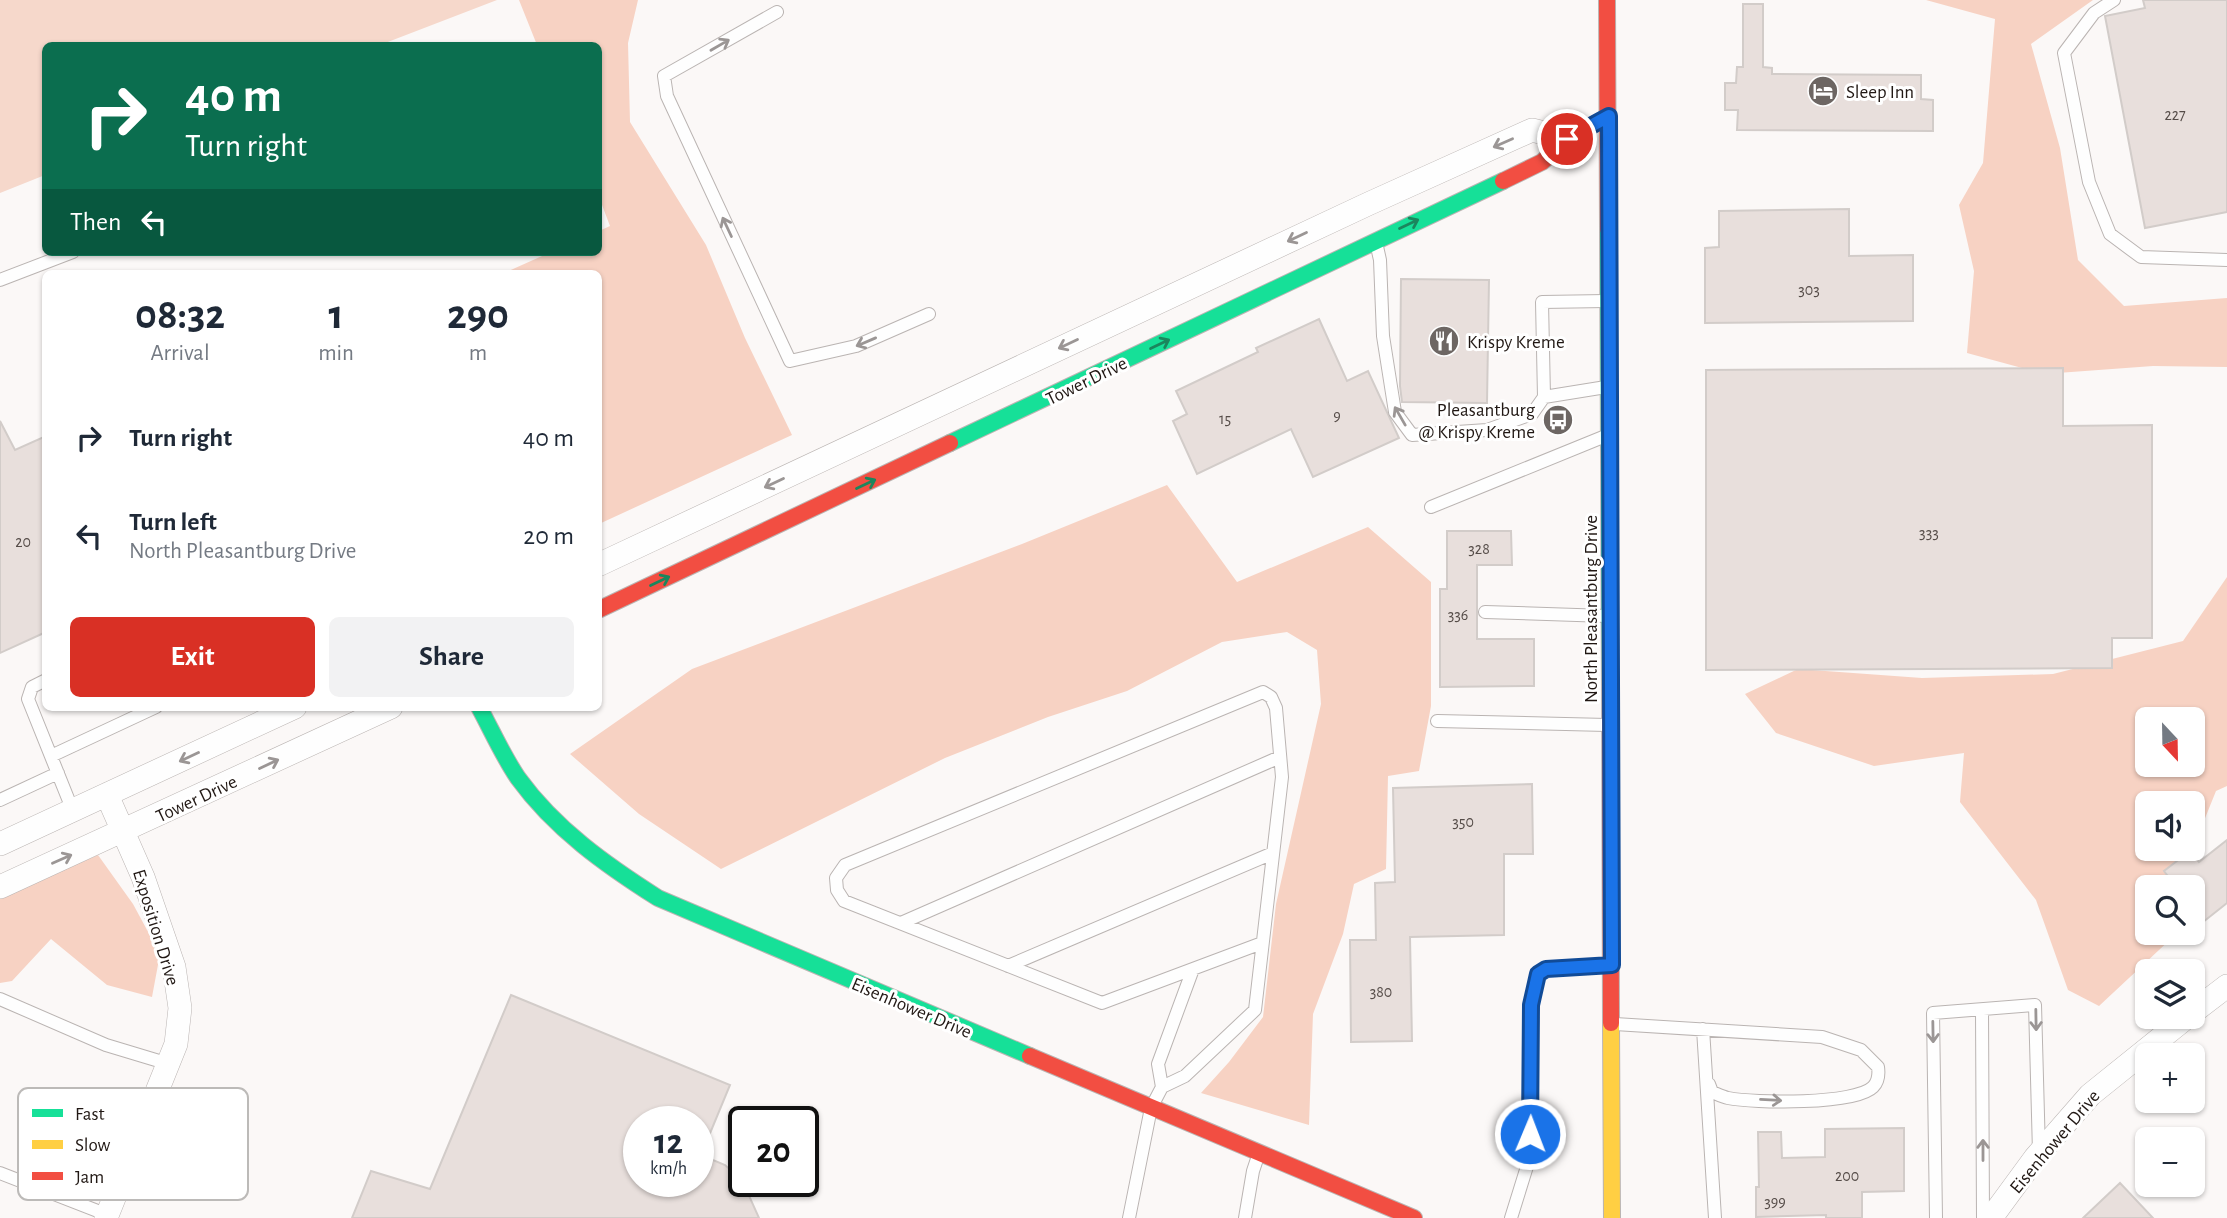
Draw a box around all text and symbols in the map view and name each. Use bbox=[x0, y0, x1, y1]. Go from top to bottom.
one-way arrow bbox=[709, 38, 729, 52]
icon: right bbox=[70, 70, 161, 161]
text: 40 m bbox=[185, 72, 282, 121]
hotel icon: Sleep Inn bbox=[1806, 74, 1840, 108]
place label: Sleep Inn bbox=[1846, 83, 1914, 102]
house number: 227 bbox=[2164, 107, 2186, 123]
pin bbox=[1537, 109, 1597, 169]
icon: arrive bbox=[1548, 120, 1586, 158]
text: Turn right bbox=[185, 130, 307, 162]
one-way arrow bbox=[1493, 137, 1514, 150]
icon: left bbox=[135, 203, 173, 241]
text: Then bbox=[70, 209, 121, 235]
one-way arrow bbox=[720, 216, 733, 238]
one-way arrow bbox=[1398, 217, 1419, 231]
one-way arrow bbox=[1286, 232, 1307, 245]
house number: 303 bbox=[1798, 282, 1820, 298]
text: 08:32 bbox=[135, 294, 225, 336]
text: 1 bbox=[328, 294, 344, 336]
text: 290 bbox=[447, 294, 509, 336]
restaurant icon: Krispy Kreme bbox=[1427, 324, 1461, 358]
place label: Krispy Kreme bbox=[1467, 333, 1565, 352]
one-way arrow bbox=[856, 336, 877, 349]
one-way arrow bbox=[1149, 337, 1170, 350]
one-way arrow bbox=[1058, 338, 1079, 352]
text: Arrival bbox=[150, 342, 210, 365]
text: min bbox=[318, 342, 354, 365]
text: m bbox=[469, 342, 487, 365]
street label: Tower Drive bbox=[1043, 354, 1130, 409]
place label: Pleasantburg @ Krispy Kreme bbox=[1419, 401, 1536, 442]
bus stop icon: Pleasantburg @ Krispy Kreme bbox=[1541, 403, 1575, 437]
one-way arrow bbox=[1393, 407, 1407, 427]
house number: 9 bbox=[1333, 408, 1341, 424]
house number: 15 bbox=[1219, 411, 1231, 427]
icon: right bbox=[70, 419, 108, 457]
text: Turn right bbox=[129, 425, 232, 451]
text: 40 m bbox=[523, 425, 574, 451]
one-way arrow bbox=[764, 476, 785, 490]
one-way arrow bbox=[855, 477, 876, 490]
text: Turn left bbox=[129, 509, 217, 535]
street label: North Pleasantburg Drive bbox=[1582, 515, 1601, 703]
icon: left bbox=[70, 517, 108, 555]
text: 20 m bbox=[523, 523, 574, 549]
house number: 333 bbox=[1919, 525, 1939, 541]
house number: 20 bbox=[15, 534, 31, 550]
text: North Pleasantburg Drive bbox=[129, 540, 356, 563]
house number: 328 bbox=[1468, 541, 1490, 557]
one-way arrow bbox=[649, 574, 670, 587]
house number: 336 bbox=[1448, 607, 1468, 623]
button: Exit bbox=[70, 617, 315, 697]
button: Share bbox=[329, 617, 574, 697]
north arrow bbox=[2135, 707, 2205, 777]
map controls bbox=[2135, 707, 2205, 1197]
one-way arrow bbox=[179, 751, 200, 764]
one-way arrow bbox=[258, 757, 279, 770]
street label: Tower Drive bbox=[153, 772, 240, 826]
button: sound bbox=[2135, 791, 2205, 861]
house number: 350 bbox=[1452, 814, 1474, 830]
one-way arrow bbox=[51, 852, 72, 865]
street label: Exposition Drive bbox=[129, 867, 182, 988]
button: search bbox=[2135, 875, 2205, 945]
button: layers bbox=[2135, 959, 2205, 1029]
street label: Eisenhower Drive bbox=[849, 975, 974, 1042]
house number: 380 bbox=[1370, 984, 1392, 1000]
one-way arrow bbox=[2029, 1008, 2042, 1031]
one-way arrow bbox=[1927, 1021, 1940, 1044]
button: + bbox=[2135, 1043, 2205, 1113]
street label: Eisenhower Drive bbox=[2007, 1087, 2104, 1197]
legend bbox=[18, 1088, 248, 1200]
one-way arrow bbox=[1759, 1094, 1782, 1107]
position arrow bbox=[1493, 1097, 1567, 1171]
text: Fast bbox=[75, 1105, 105, 1124]
speed limit sign: 20 bbox=[728, 1106, 819, 1197]
text: 12 bbox=[654, 1125, 683, 1160]
button: − bbox=[2135, 1127, 2205, 1197]
text: Slow bbox=[75, 1136, 111, 1155]
one-way arrow bbox=[1976, 1139, 1990, 1162]
text: km/h bbox=[650, 1160, 687, 1178]
text: Jam bbox=[75, 1168, 104, 1187]
house number: 200 bbox=[1835, 1168, 1859, 1184]
house number: 399 bbox=[1764, 1194, 1786, 1210]

